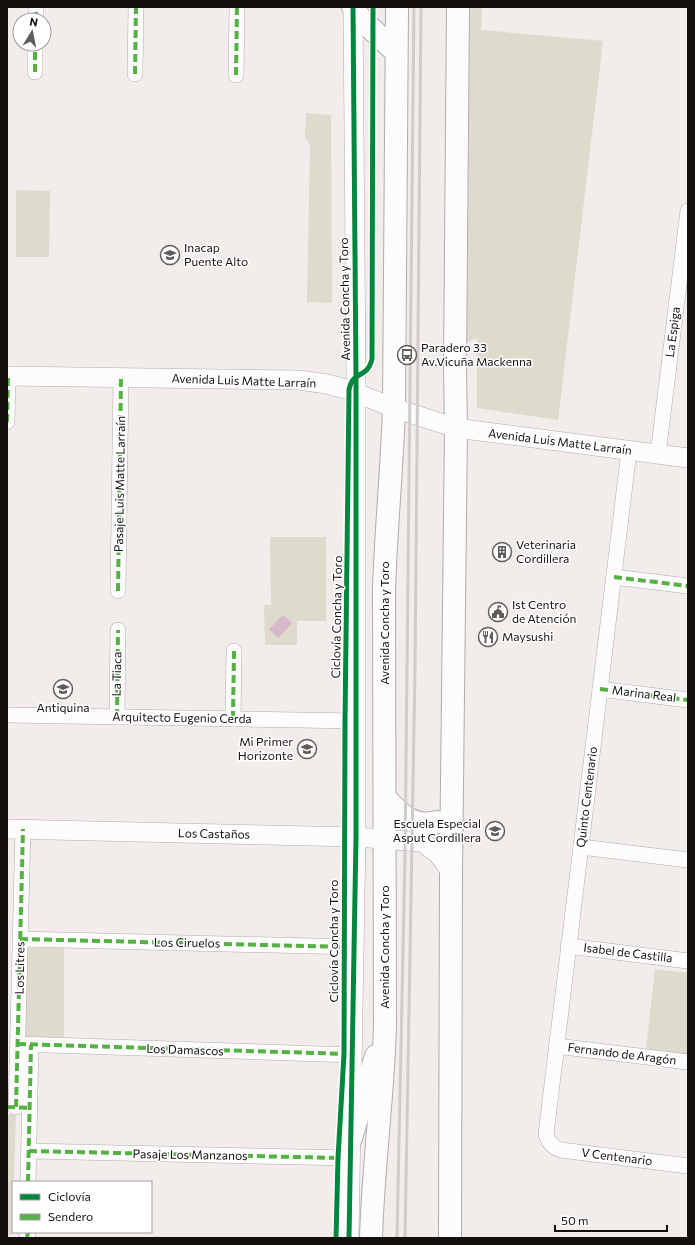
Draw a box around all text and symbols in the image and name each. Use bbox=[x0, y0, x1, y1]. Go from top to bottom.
north arrow bbox=[12, 12, 52, 52]
text: N bbox=[29, 15, 39, 29]
street label: Avenida Concha y Toro bbox=[336, 237, 352, 361]
place label: Inacap Puente Alto bbox=[184, 240, 248, 268]
school or university icon: Inacap Puente Alto bbox=[159, 244, 181, 266]
street label: La Espiga bbox=[662, 306, 682, 358]
place label: Paradero 33 Av.Vicuña Mackenna bbox=[421, 340, 532, 368]
bus stop icon: Paradero 33 Av.Vicuña Mackenna bbox=[396, 344, 418, 366]
street label: Avenida Luis Matte Larraín bbox=[171, 370, 317, 390]
street label: Pasaje Luis Matte Larraín bbox=[111, 416, 127, 552]
street label: Avenida Luis Matte Larraín bbox=[487, 425, 633, 457]
place label: Veterinaria Cordillera bbox=[516, 537, 576, 565]
building icon: Veterinaria Cordillera bbox=[491, 541, 513, 563]
street label: Ciclovía Concha y Toro bbox=[328, 555, 344, 679]
street label: Avenida Concha y Toro bbox=[377, 561, 391, 685]
place label: Ist Centro de Atención bbox=[512, 597, 576, 625]
public building icon: Ist Centro de Atención bbox=[487, 601, 509, 623]
restaurant icon: Maysushi bbox=[477, 626, 499, 648]
place label: Maysushi bbox=[502, 629, 553, 643]
street label: La Tiaca bbox=[109, 652, 123, 696]
school or university icon: Antiquina bbox=[52, 678, 74, 700]
street label: Marina Real bbox=[611, 682, 677, 704]
place label: Antiquina bbox=[36, 700, 90, 714]
street label: Arquitecto Eugenio Cerda bbox=[112, 709, 252, 725]
place label: Mi Primer Horizonte bbox=[238, 734, 293, 762]
school or university icon: Mi Primer Horizonte bbox=[296, 738, 318, 760]
street label: Quinto Centenario bbox=[573, 746, 599, 848]
place label: Escuela Especial Asput Cordillera bbox=[393, 816, 481, 844]
school or university icon: Escuela Especial Asput Cordillera bbox=[484, 820, 506, 842]
street label: Los Castaños bbox=[178, 825, 250, 841]
street label: Ciclovía Concha y Toro bbox=[326, 880, 340, 1002]
street label: Avenida Concha y Toro bbox=[377, 885, 391, 1009]
street label: Los Ciruelos bbox=[154, 934, 220, 950]
street label: Isabel de Castilla bbox=[583, 940, 674, 964]
street label: Los Litres bbox=[12, 941, 26, 995]
street label: Fernando de Aragón bbox=[567, 1039, 677, 1067]
street label: Los Damascos bbox=[146, 1041, 224, 1057]
street label: V Centenario bbox=[581, 1145, 653, 1167]
street label: Pasaje Los Manzanos bbox=[132, 1146, 248, 1162]
legend bbox=[12, 1181, 152, 1233]
text: Ciclovía bbox=[48, 1189, 91, 1203]
scale bar bbox=[555, 1207, 667, 1233]
text: Sendero bbox=[48, 1209, 93, 1223]
text: 50 m bbox=[561, 1213, 589, 1227]

